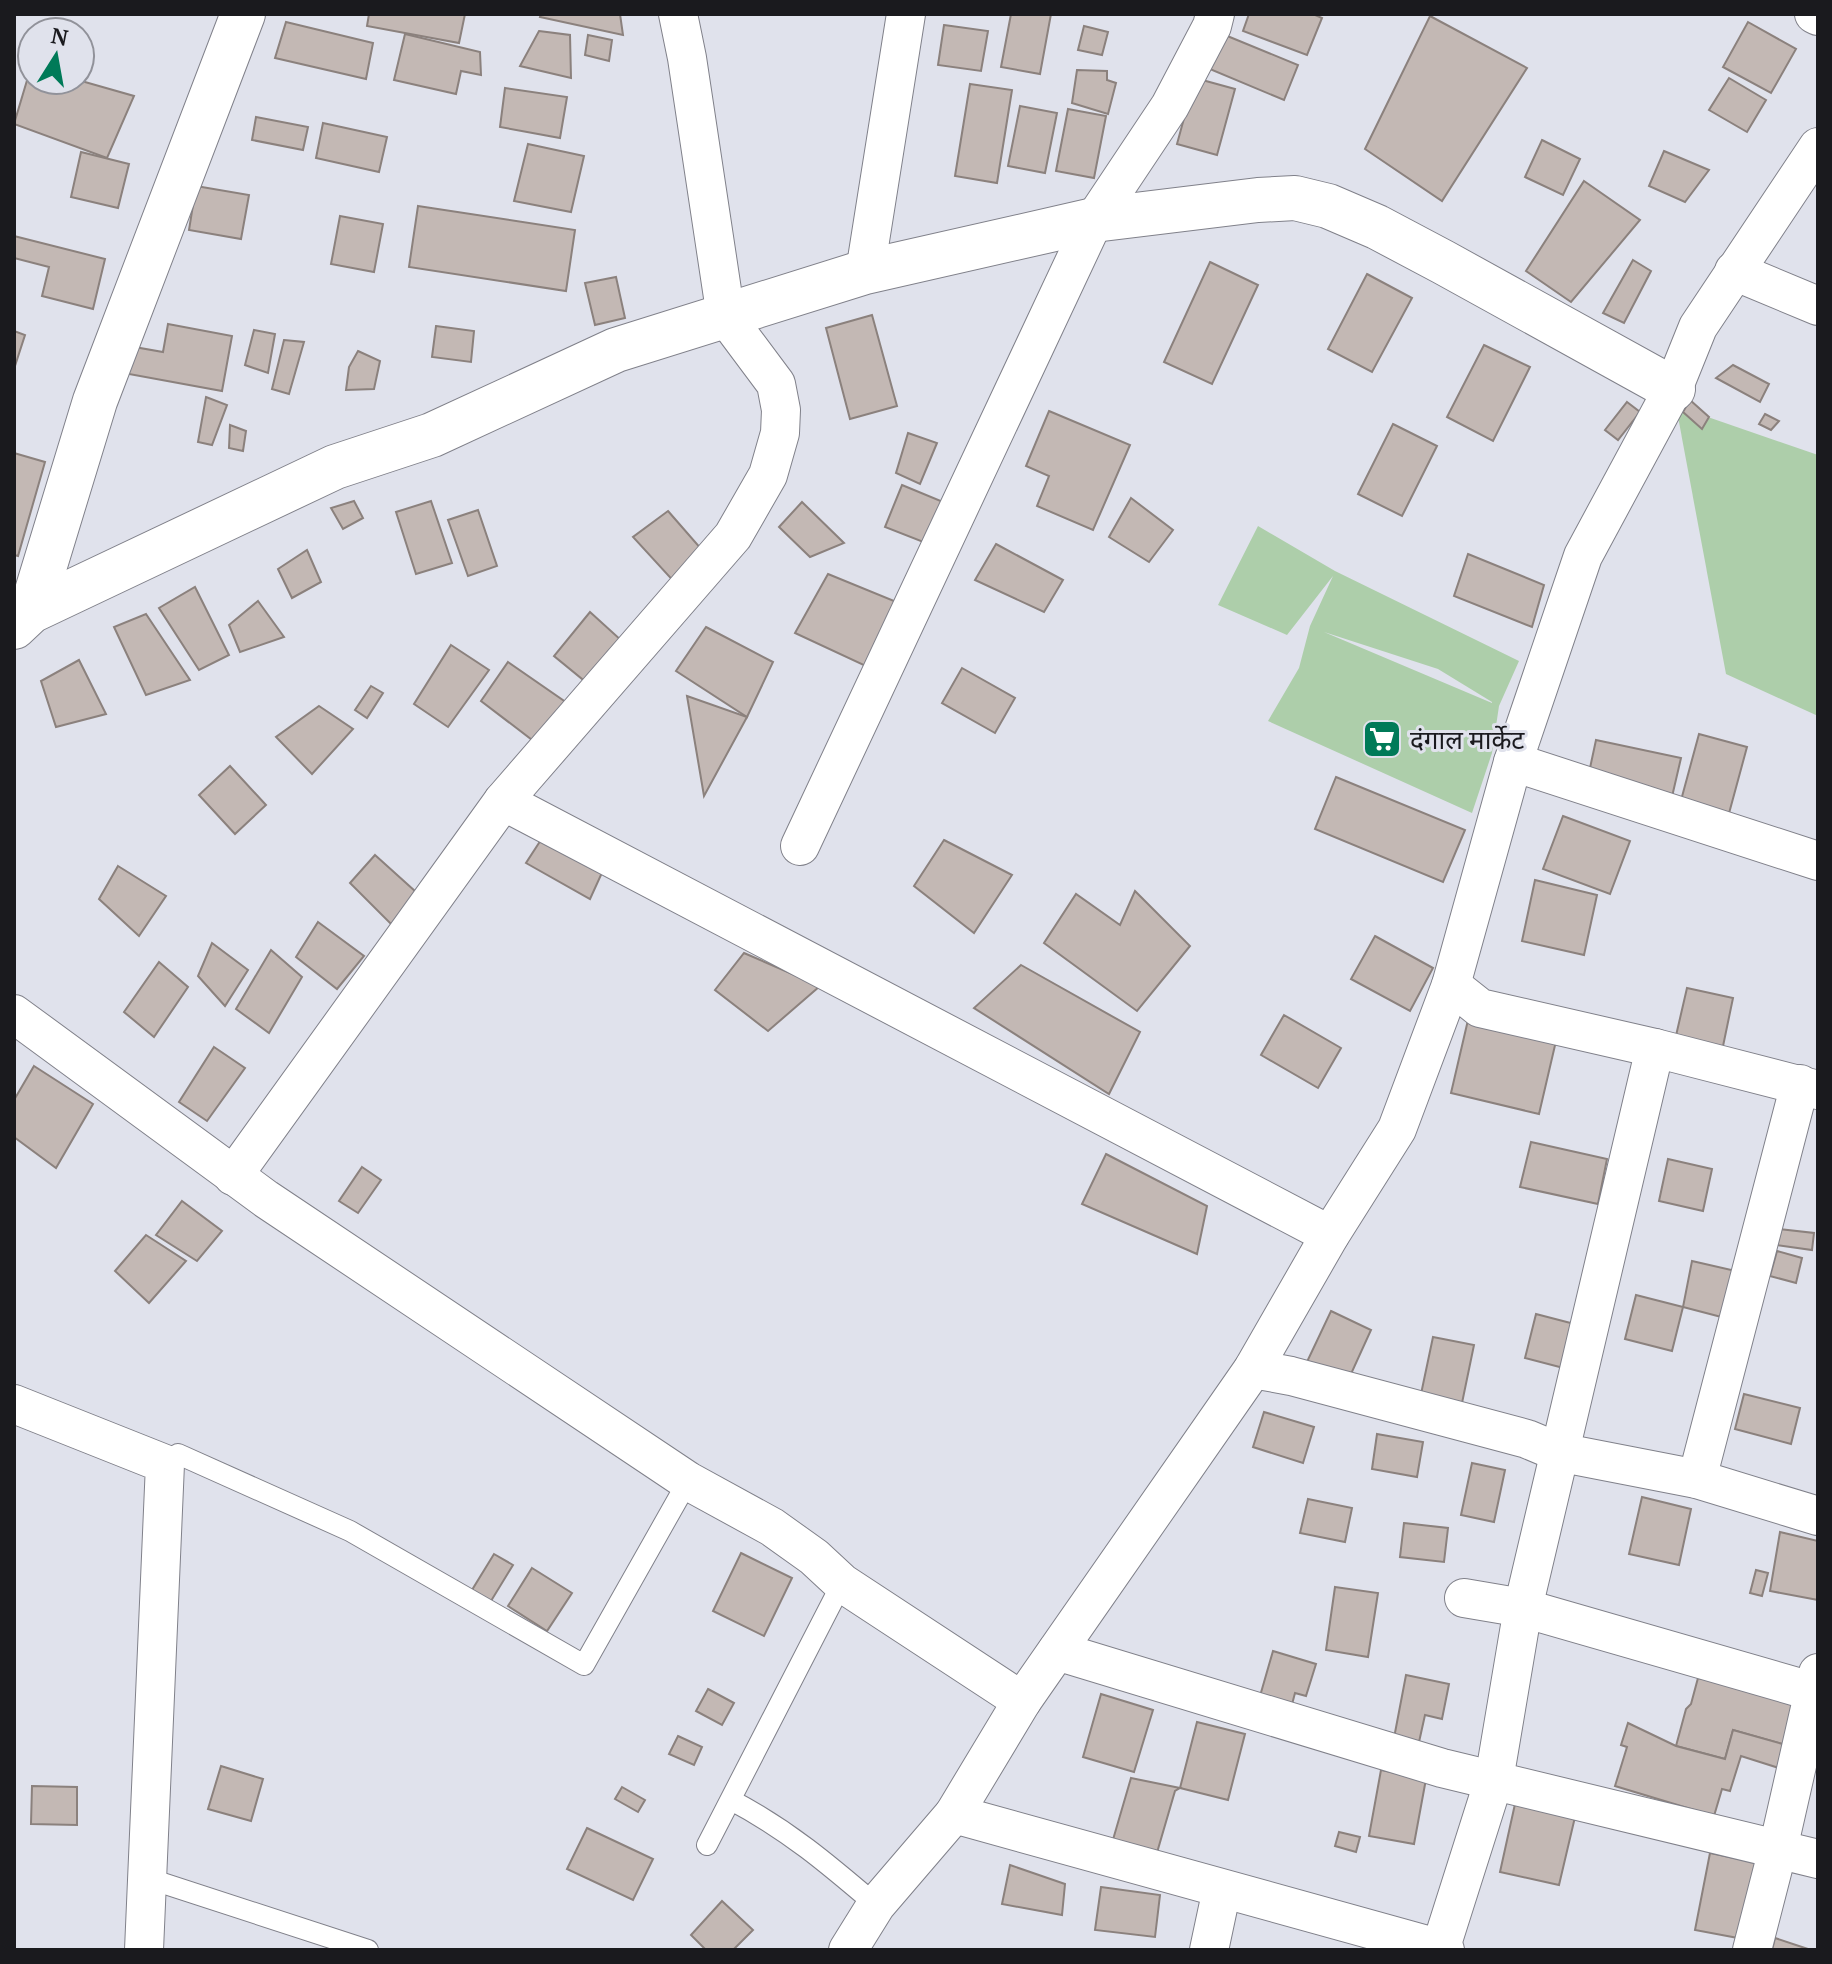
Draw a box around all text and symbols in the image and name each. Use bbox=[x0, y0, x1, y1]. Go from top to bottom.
north arrow bbox=[16, 16, 96, 96]
text: N bbox=[49, 20, 71, 52]
supermarket icon: दंगाल मार्केट bbox=[1361, 718, 1403, 760]
place label: दंगाल मार्केट bbox=[1410, 722, 1525, 756]

